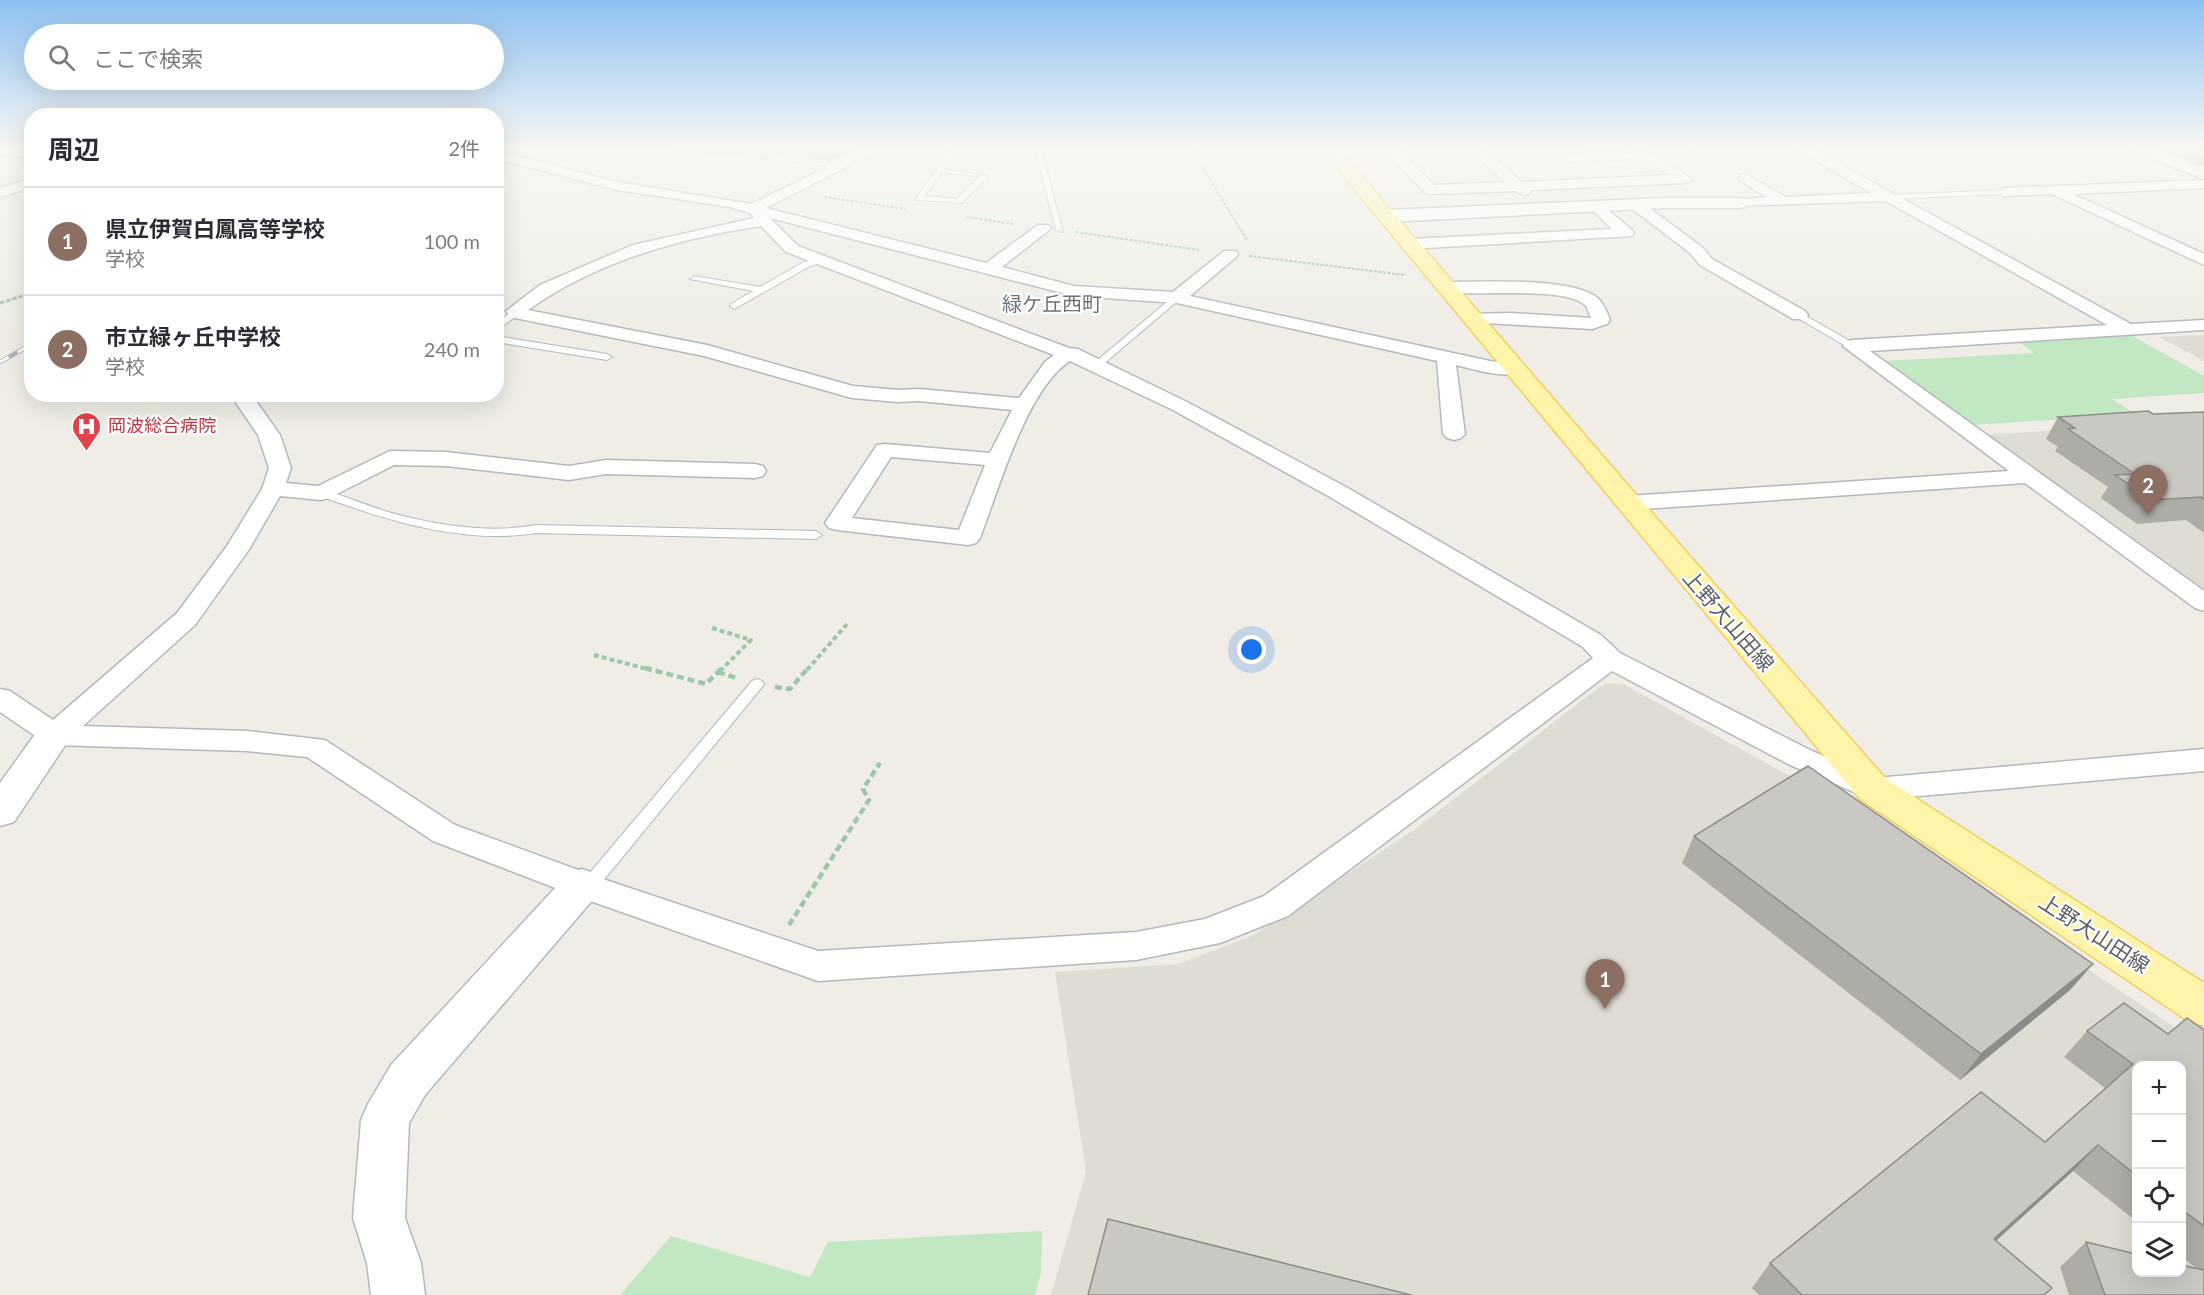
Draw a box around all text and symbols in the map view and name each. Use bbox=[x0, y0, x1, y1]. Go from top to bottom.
search box bbox=[24, 24, 504, 90]
icon: search bbox=[45, 41, 78, 74]
text: ここで検索 bbox=[93, 45, 203, 72]
text: 周辺 bbox=[48, 133, 100, 165]
text: 2件 bbox=[448, 136, 480, 160]
text: 県立伊賀白鳳高等学校 bbox=[105, 215, 325, 242]
text: 1 bbox=[62, 229, 73, 253]
text: 100 m bbox=[424, 229, 480, 253]
text: 学校 bbox=[105, 246, 145, 270]
district label: 緑ケ丘西町 bbox=[1002, 291, 1102, 315]
text: 市立緑ヶ丘中学校 bbox=[105, 323, 281, 350]
text: 2 bbox=[62, 337, 73, 361]
text: 240 m bbox=[424, 337, 480, 361]
text: 学校 bbox=[105, 354, 145, 378]
hospital icon: 岡波総合病院 bbox=[71, 410, 103, 452]
place label: 岡波総合病院 bbox=[108, 414, 216, 436]
pin: 2 bbox=[2128, 466, 2168, 515]
street label: 上野大山田線 bbox=[1678, 564, 1780, 676]
your location bbox=[1237, 635, 1266, 664]
street label: 上野大山田線 bbox=[2035, 888, 2154, 978]
pin: 1 bbox=[1586, 960, 1624, 1009]
map controls bbox=[2132, 1061, 2186, 1277]
button: + bbox=[2132, 1061, 2186, 1115]
button: − bbox=[2132, 1115, 2186, 1169]
button: locate bbox=[2132, 1169, 2186, 1223]
button: layers bbox=[2132, 1223, 2186, 1277]

